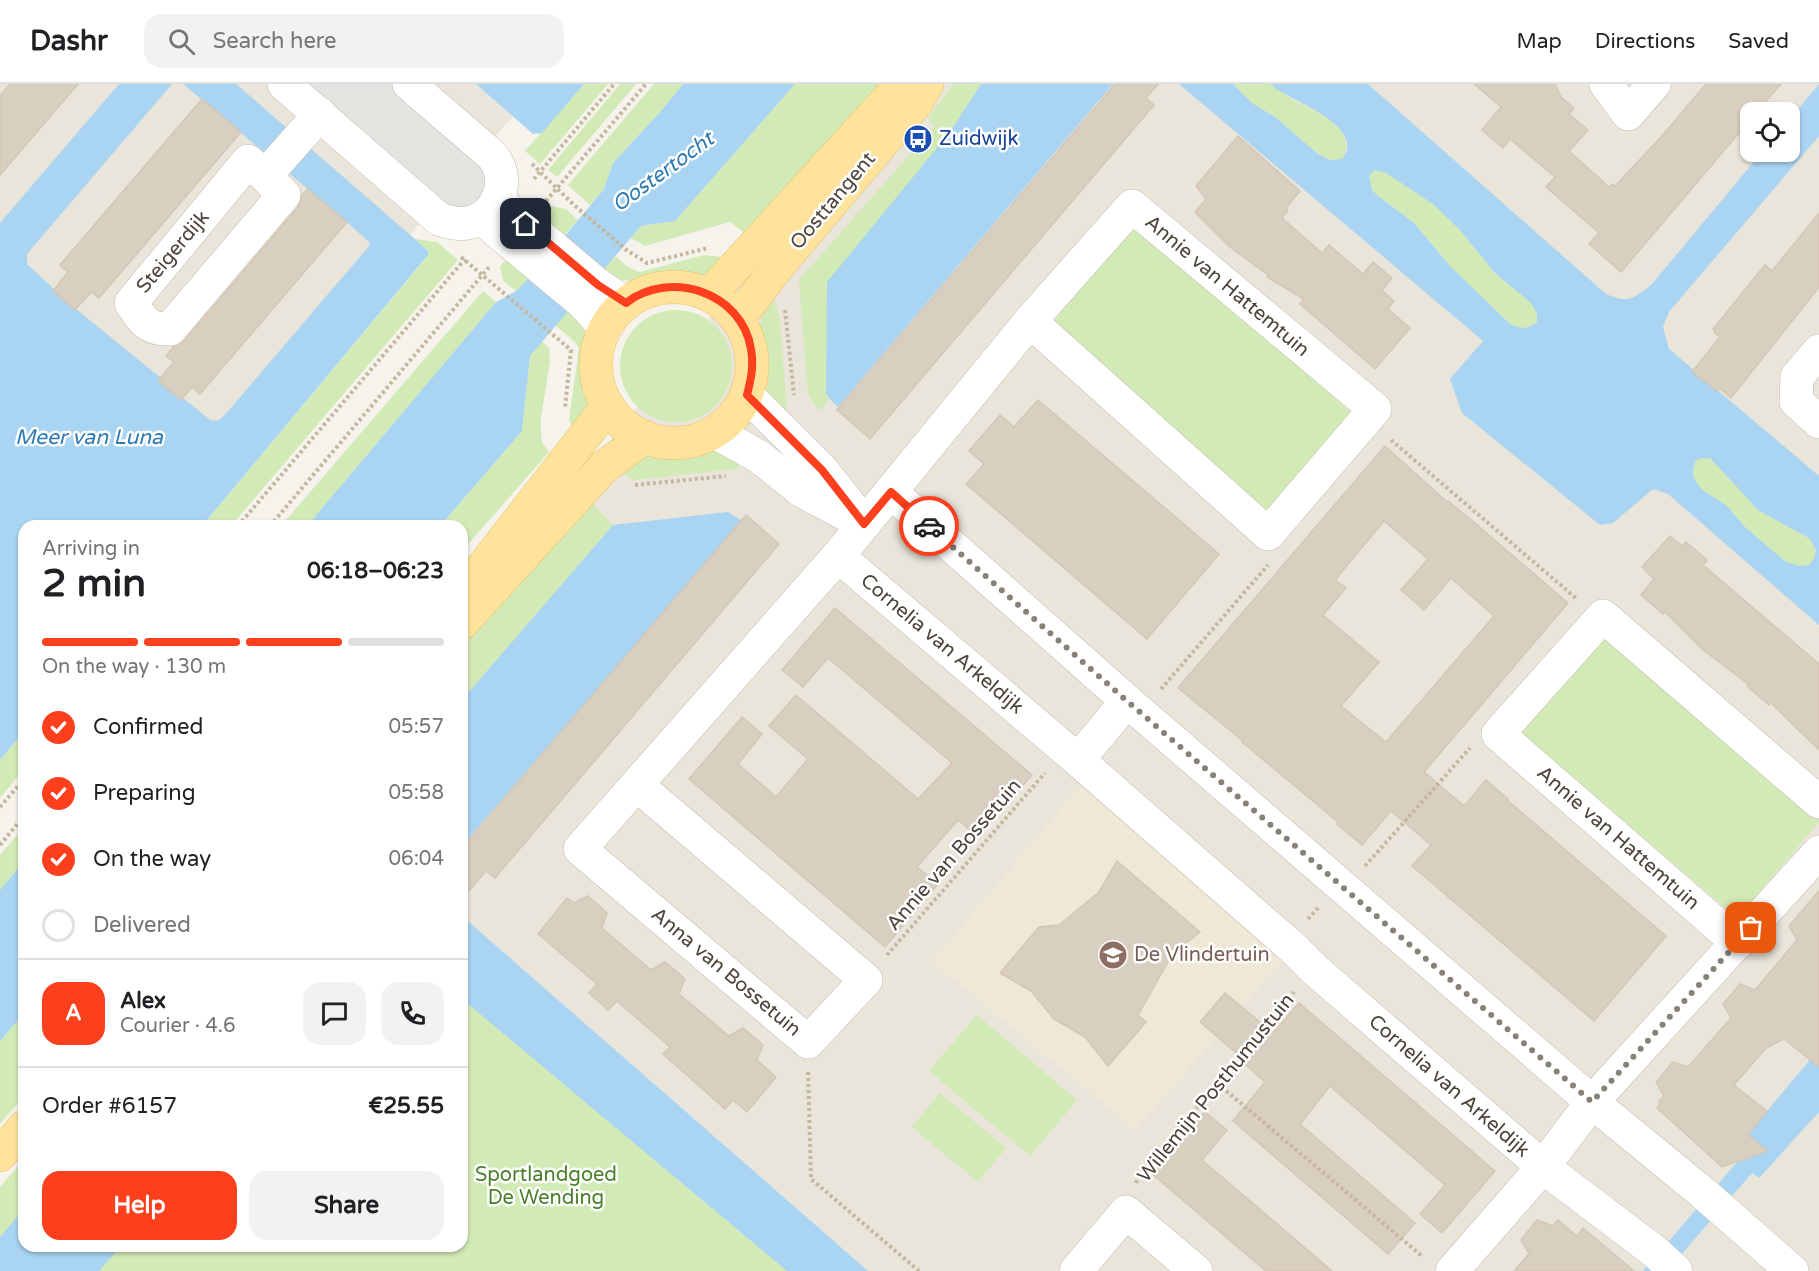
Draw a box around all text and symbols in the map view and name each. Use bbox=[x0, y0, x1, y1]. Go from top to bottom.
search box bbox=[144, 14, 564, 68]
text: Dashr bbox=[30, 24, 108, 58]
icon: search bbox=[165, 25, 198, 58]
text: Search here bbox=[213, 28, 336, 54]
text: Map bbox=[1516, 29, 1562, 54]
text: Directions bbox=[1595, 29, 1695, 54]
text: Saved bbox=[1728, 29, 1789, 54]
map controls bbox=[1740, 102, 1800, 162]
button: locate bbox=[1740, 102, 1800, 162]
bus stop icon: Zuidwijk bbox=[902, 123, 934, 155]
water label: Oostertocht bbox=[607, 126, 720, 217]
place label: Zuidwijk bbox=[939, 127, 1018, 151]
street label: Oosttangent bbox=[785, 147, 881, 255]
pin bbox=[500, 198, 551, 249]
street label: Steigerdijk bbox=[131, 206, 215, 298]
icon: home bbox=[509, 207, 542, 240]
street label: Annie van Hattemtuin bbox=[1140, 210, 1314, 362]
water label: Meer van Luna bbox=[15, 425, 164, 450]
courier bbox=[899, 496, 959, 556]
icon: car bbox=[913, 510, 946, 543]
text: Arriving in bbox=[42, 537, 140, 561]
text: 06:18–06:23 bbox=[307, 558, 444, 584]
text: 2 min bbox=[42, 560, 146, 607]
street label: Cornelia van Arkeldijk bbox=[856, 569, 1028, 719]
text: On the way · 130 m bbox=[42, 655, 226, 679]
icon: check bbox=[42, 711, 75, 744]
text: Confirmed bbox=[93, 714, 203, 740]
text: 05:57 bbox=[389, 715, 444, 739]
street label: Annie van Hattemtuin bbox=[1532, 761, 1704, 915]
street label: Annie van Bossetuin bbox=[882, 774, 1026, 936]
icon: check bbox=[42, 777, 75, 810]
text: Preparing bbox=[93, 780, 196, 806]
text: 05:58 bbox=[389, 781, 444, 805]
icon: check bbox=[42, 843, 75, 876]
text: On the way bbox=[93, 846, 211, 872]
text: 06:04 bbox=[389, 847, 444, 871]
street label: Anna van Bossetuin bbox=[646, 902, 806, 1042]
pin bbox=[1725, 902, 1776, 953]
icon: bag bbox=[1734, 911, 1767, 944]
text: Delivered bbox=[93, 912, 191, 938]
school or university icon: De Vlindertuin bbox=[1097, 939, 1129, 971]
place label: De Vlindertuin bbox=[1134, 943, 1270, 967]
button: chat bbox=[303, 982, 366, 1045]
button: phone bbox=[381, 982, 444, 1045]
text: Alex bbox=[120, 988, 166, 1014]
street label: Willemijn Posthumustuin bbox=[1132, 989, 1300, 1187]
text: A bbox=[65, 1000, 82, 1026]
street label: Cornelia van Arkeldijk bbox=[1364, 1010, 1534, 1163]
text: Courier · 4.6 bbox=[120, 1014, 235, 1038]
text: Order #6157 bbox=[42, 1093, 177, 1119]
text: €25.55 bbox=[368, 1093, 444, 1119]
park label: Sportlandgoed De Wending bbox=[475, 1163, 617, 1210]
button: Help bbox=[42, 1171, 237, 1240]
button: Share bbox=[249, 1171, 444, 1240]

